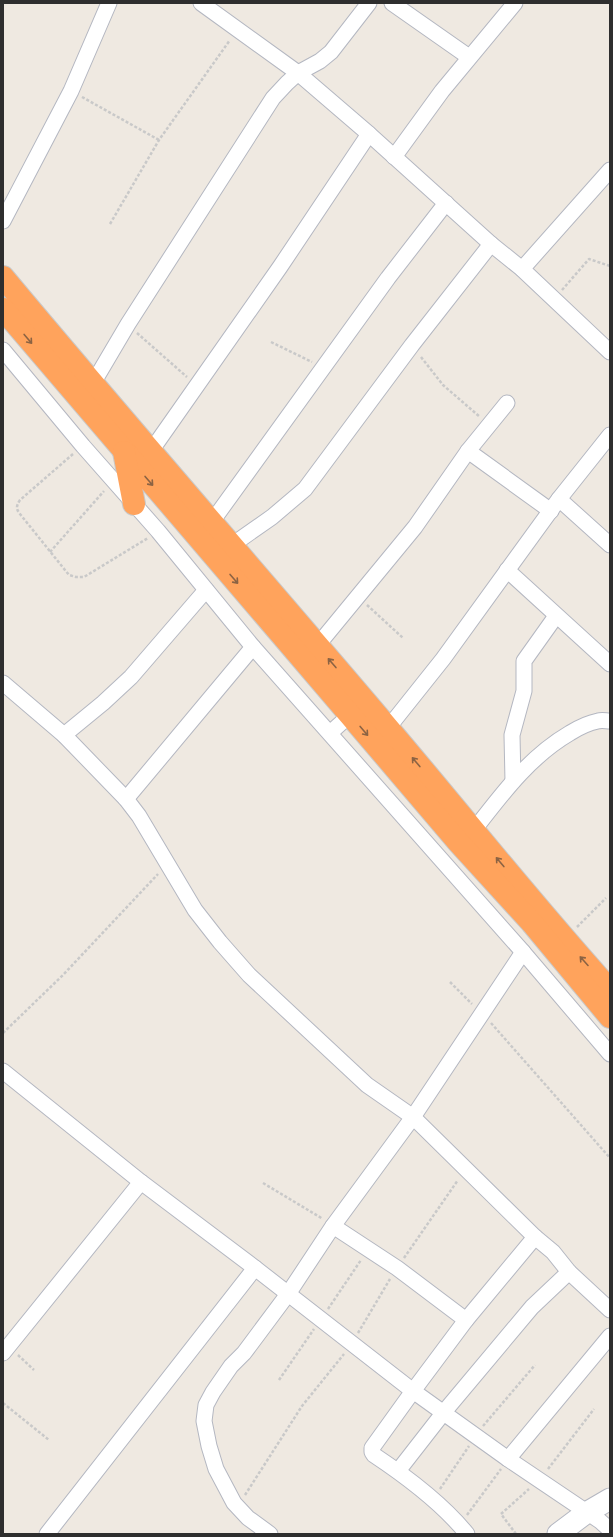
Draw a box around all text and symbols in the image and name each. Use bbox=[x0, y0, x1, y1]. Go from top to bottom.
one-way arrow bbox=[24, 334, 33, 344]
one-way arrow bbox=[144, 475, 153, 486]
one-way arrow bbox=[229, 574, 238, 585]
one-way arrow bbox=[327, 658, 336, 668]
one-way arrow bbox=[360, 725, 369, 736]
one-way arrow bbox=[412, 756, 421, 767]
one-way arrow bbox=[495, 856, 504, 867]
one-way arrow bbox=[580, 956, 589, 966]

